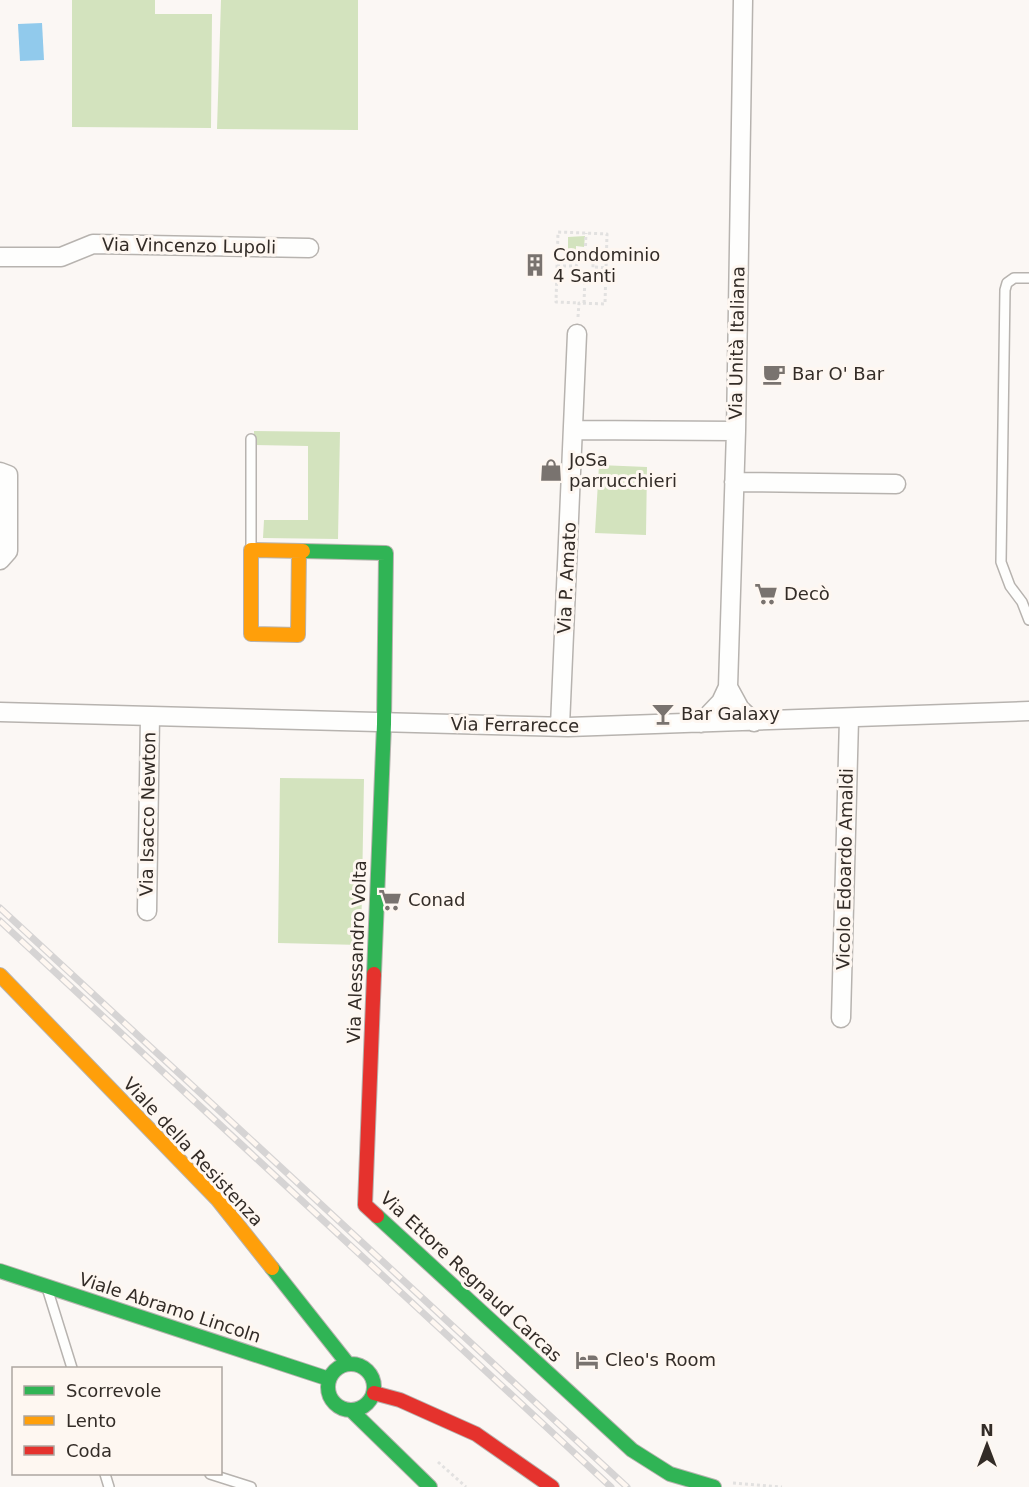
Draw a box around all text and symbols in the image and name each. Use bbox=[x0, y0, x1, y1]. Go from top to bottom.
street label: Via Vincenzo Lupoli bbox=[102, 233, 276, 258]
place label: Condominio 4 Santi bbox=[553, 244, 660, 286]
building icon: Condominio 4 Santi bbox=[522, 252, 548, 278]
street label: Via Unità Italiana bbox=[725, 266, 748, 420]
cafe icon: Bar O' Bar bbox=[761, 361, 787, 387]
place label: Bar O' Bar bbox=[792, 363, 885, 384]
place label: JoSa parrucchieri bbox=[568, 449, 677, 491]
shop icon: JoSa parrucchieri bbox=[538, 457, 564, 483]
street label: Via P. Amato bbox=[553, 521, 580, 635]
supermarket icon: Decò bbox=[753, 581, 779, 607]
place label: Decò bbox=[784, 583, 830, 604]
bar icon: Bar Galaxy bbox=[650, 701, 676, 727]
place label: Bar Galaxy bbox=[681, 703, 780, 724]
street label: Via Ferrarecce bbox=[451, 713, 579, 736]
street label: Via Isacco Newton bbox=[136, 731, 159, 896]
street label: Vicolo Edoardo Amaldi bbox=[832, 768, 857, 970]
street label: Via Alessandro Volta bbox=[343, 860, 370, 1044]
supermarket icon: Conad bbox=[377, 887, 403, 913]
place label: Conad bbox=[408, 889, 465, 910]
street label: Viale della Resistenza bbox=[119, 1073, 268, 1230]
street label: Via Ettore Regnaud Carcas bbox=[376, 1187, 566, 1366]
street label: Viale Abramo Lincoln bbox=[77, 1268, 264, 1347]
hotel icon: Cleo's Room bbox=[574, 1347, 600, 1373]
place label: Cleo's Room bbox=[605, 1349, 716, 1370]
legend bbox=[12, 1367, 222, 1475]
text: Scorrevole bbox=[66, 1380, 161, 1401]
text: Lento bbox=[66, 1410, 116, 1431]
north arrow bbox=[957, 1415, 1017, 1475]
text: N bbox=[980, 1421, 994, 1440]
text: Coda bbox=[66, 1440, 112, 1461]

